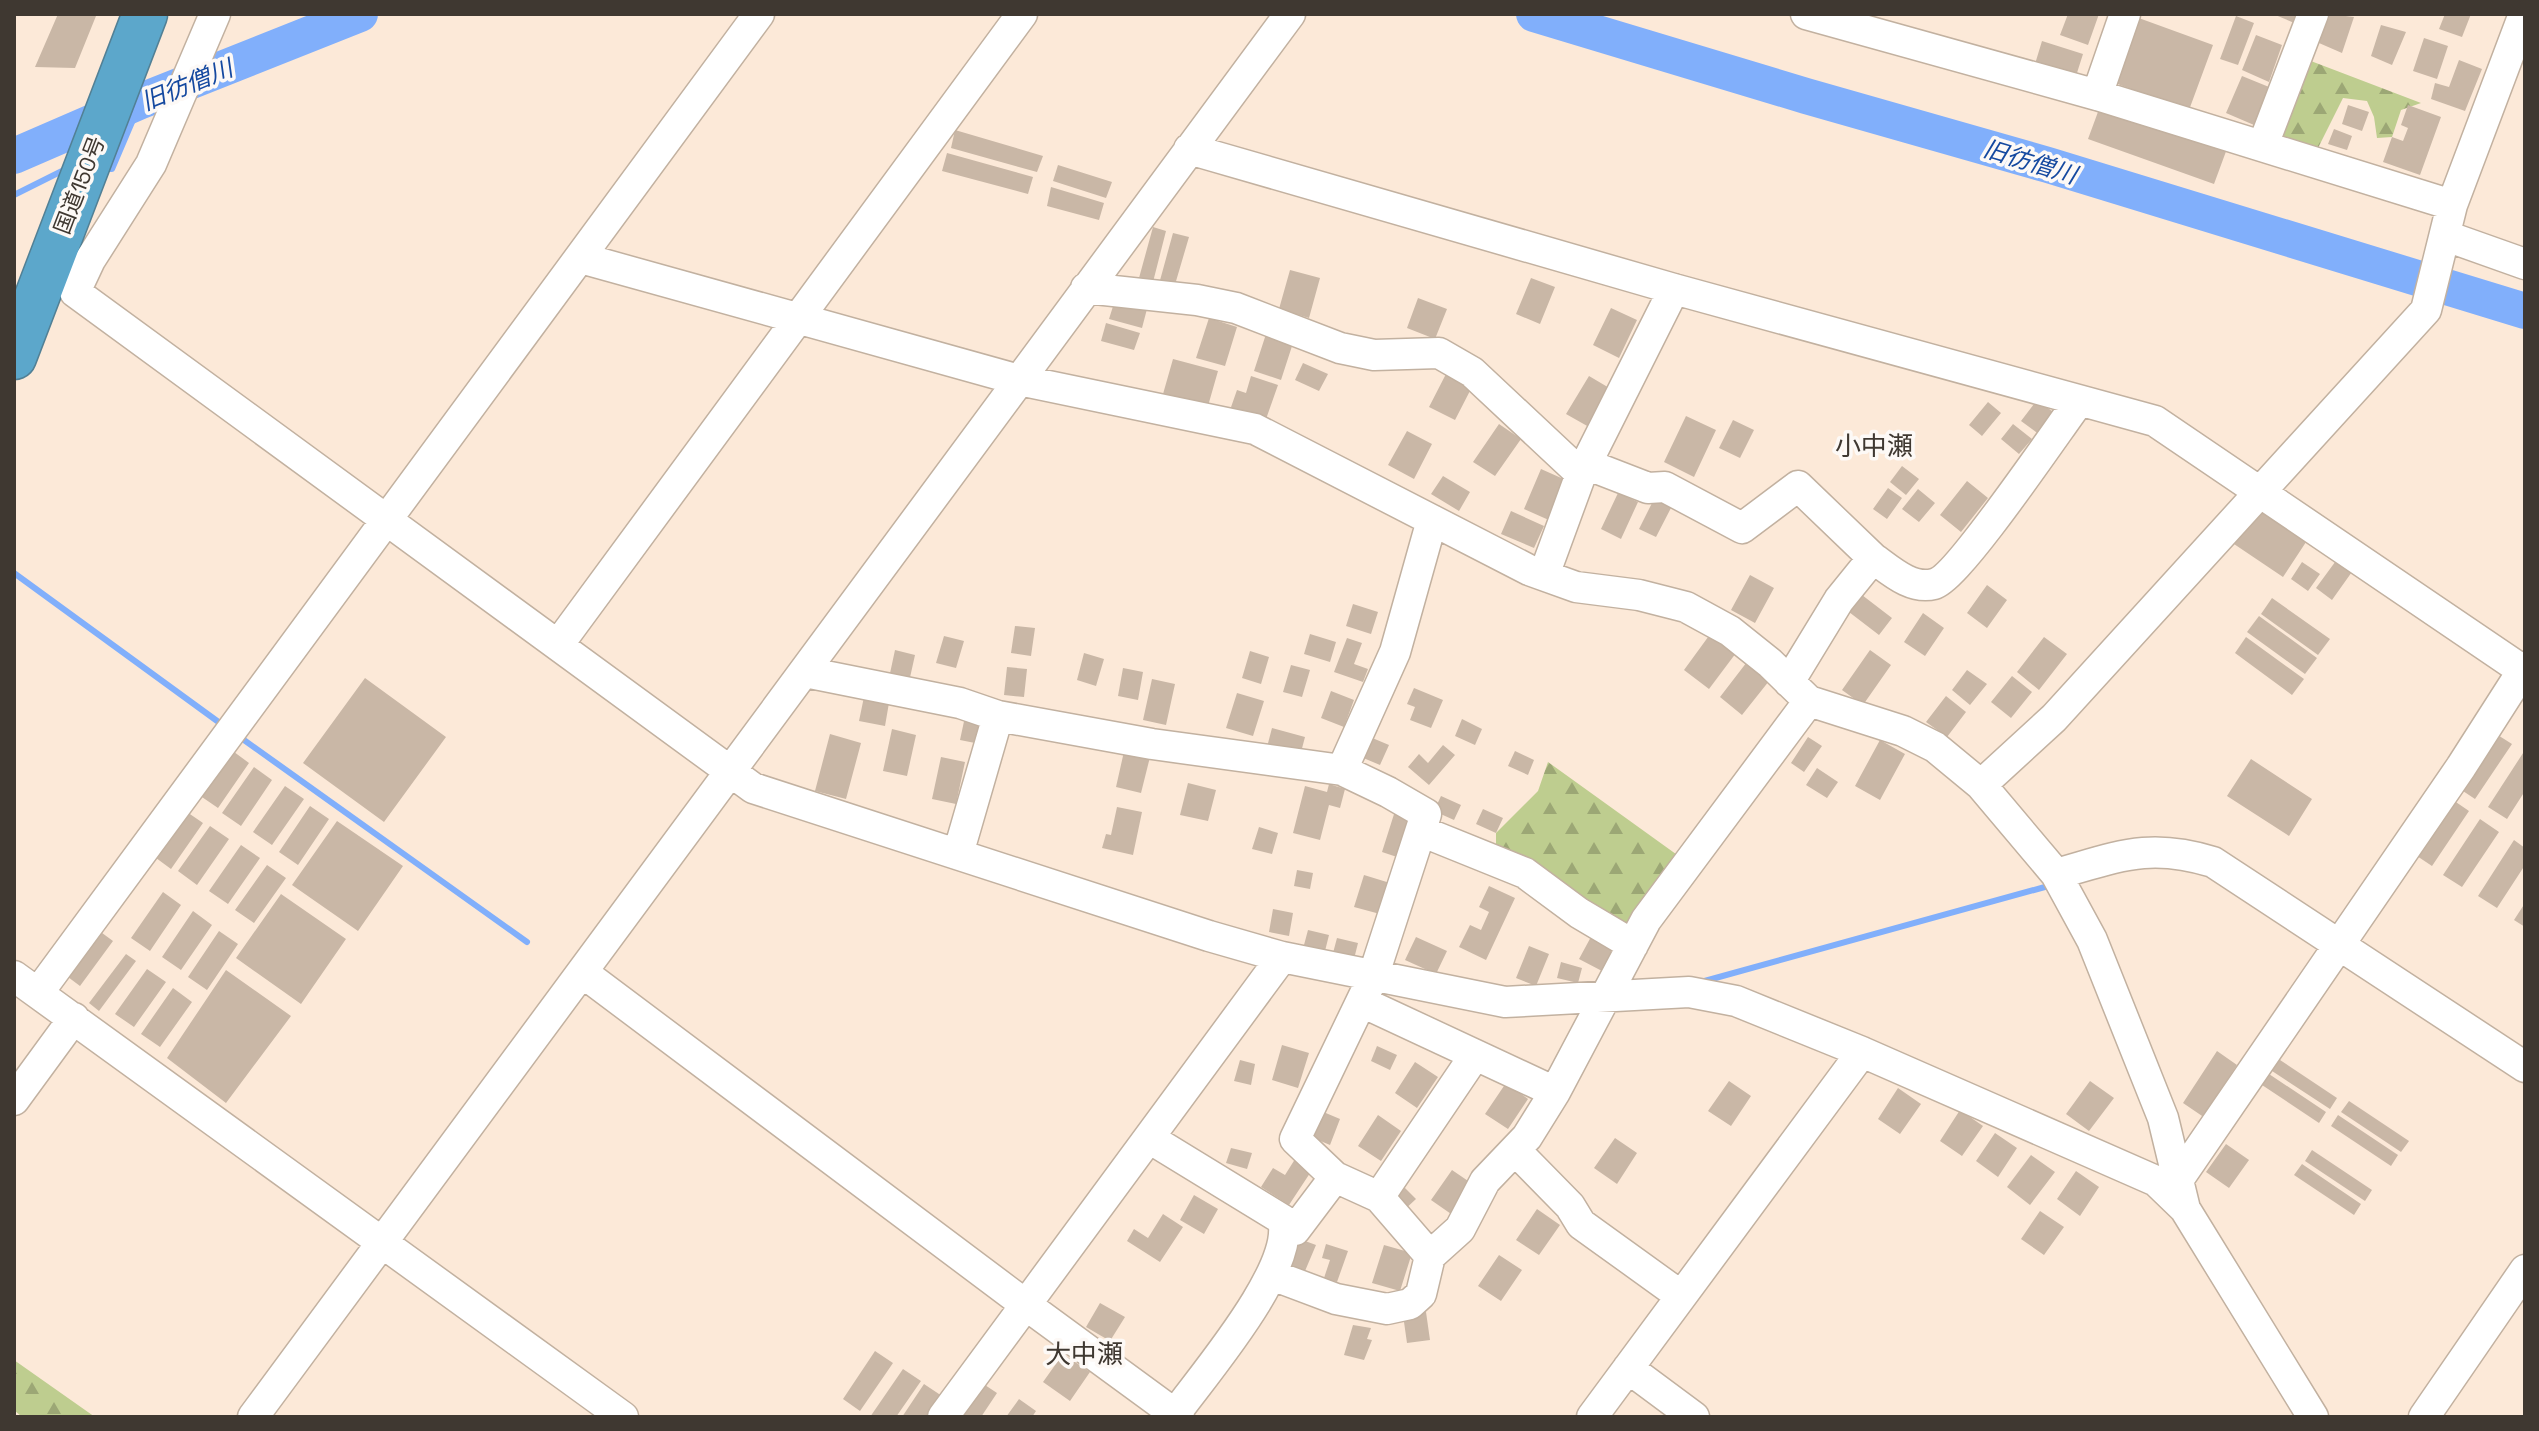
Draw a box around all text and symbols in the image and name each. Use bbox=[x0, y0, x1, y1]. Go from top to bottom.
water label: 旧彷僧川 bbox=[137, 51, 240, 117]
street label: 国道150号 bbox=[48, 132, 110, 238]
water label: 旧彷僧川 bbox=[1980, 133, 2083, 191]
district label: 小中瀬 bbox=[1835, 429, 1913, 463]
district label: 大中瀬 bbox=[1045, 1337, 1123, 1371]

